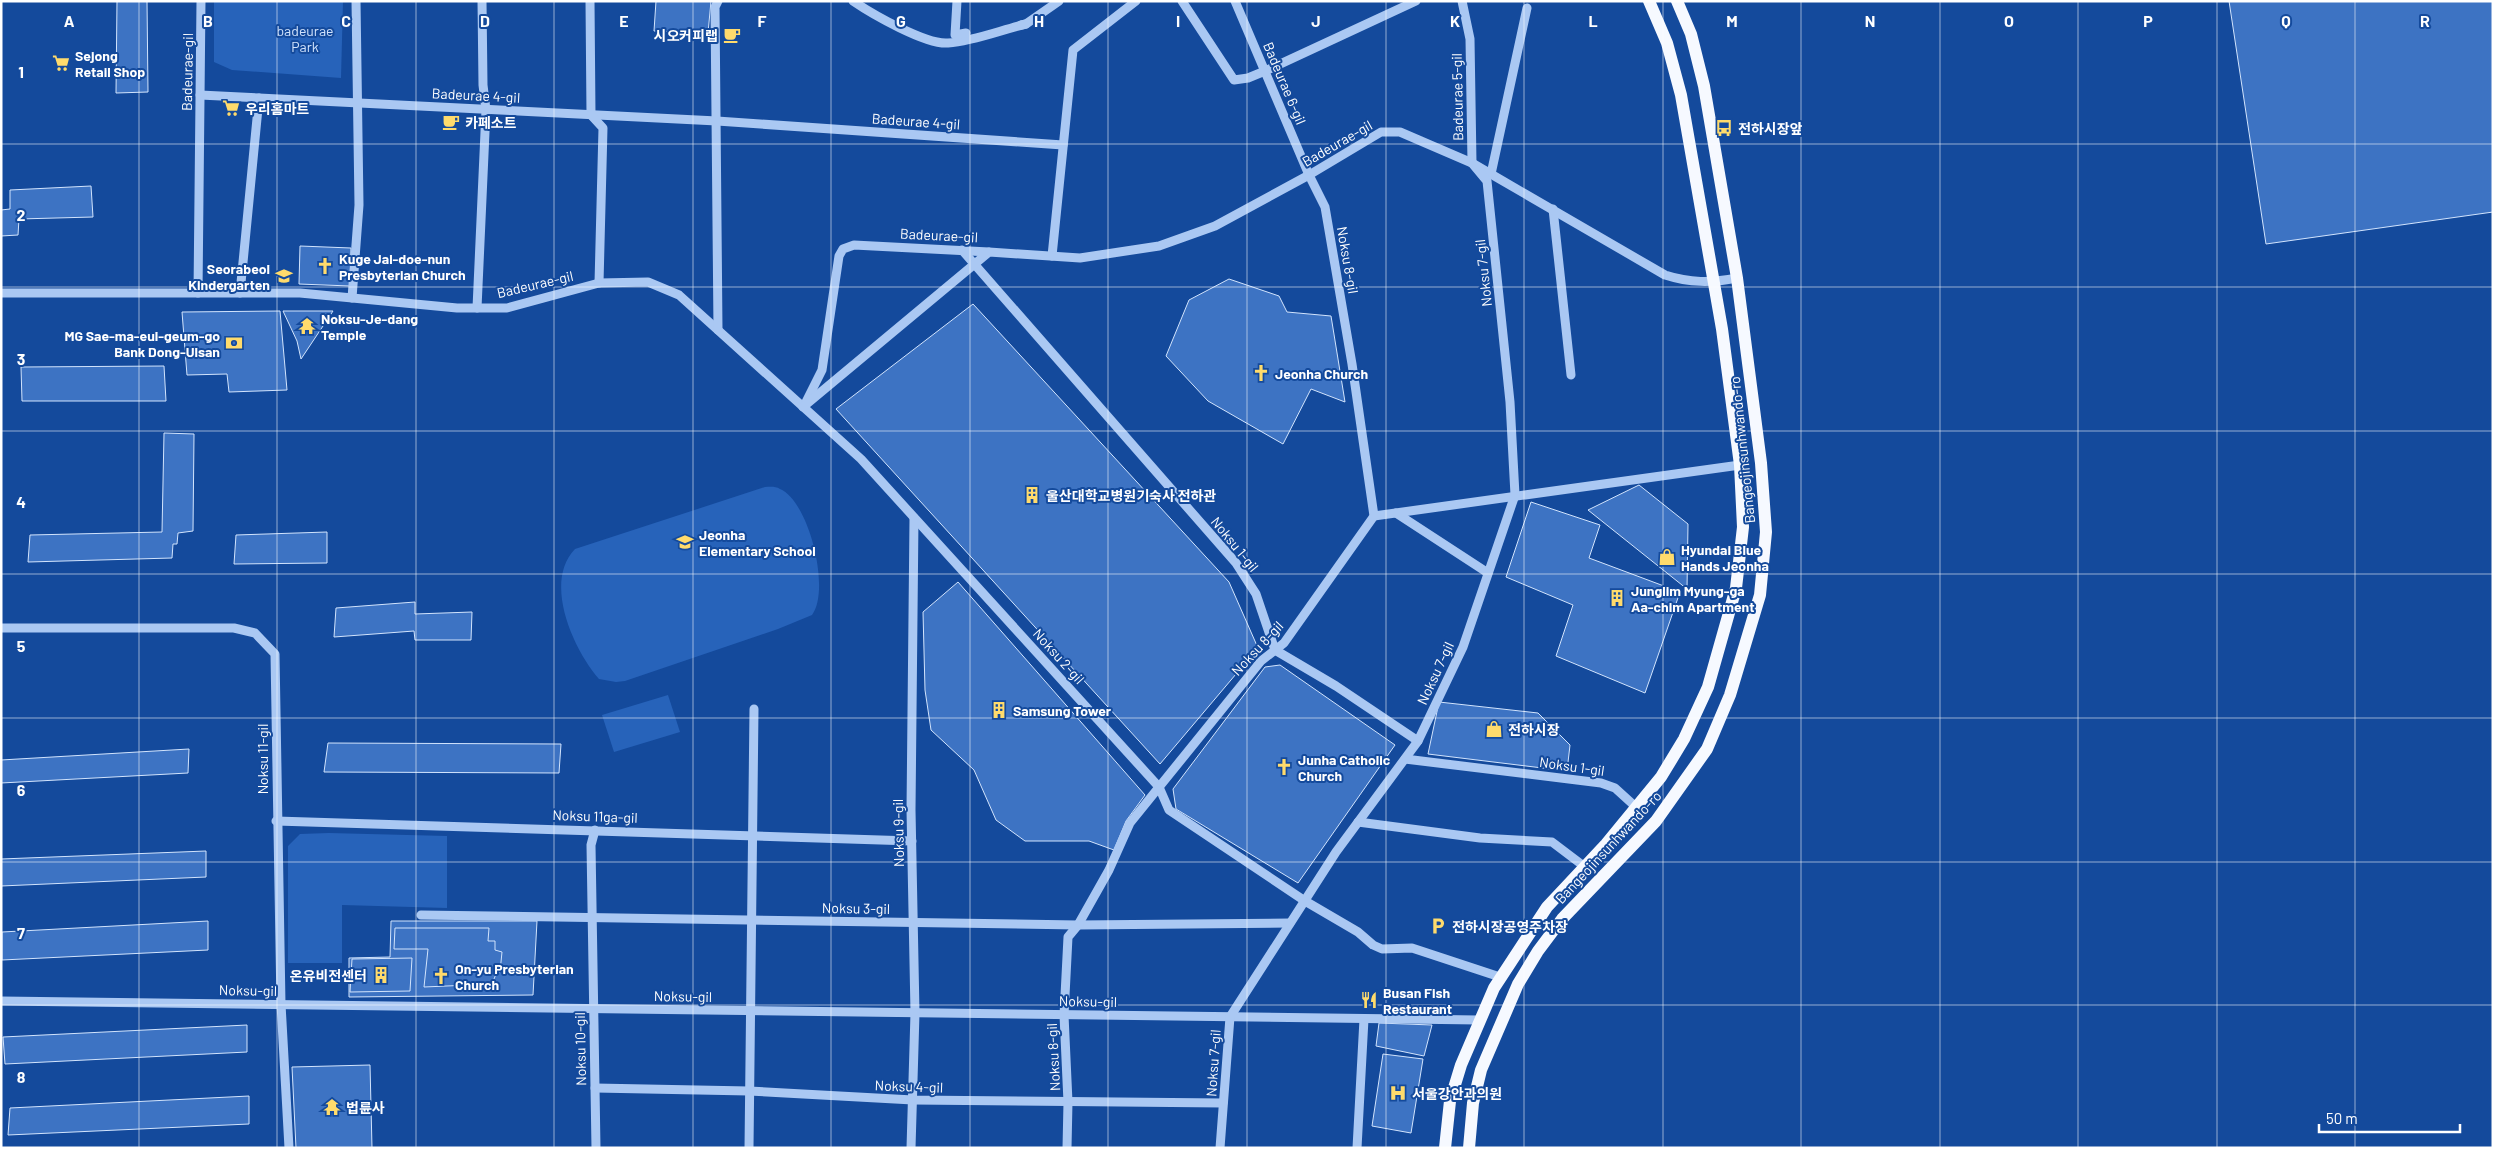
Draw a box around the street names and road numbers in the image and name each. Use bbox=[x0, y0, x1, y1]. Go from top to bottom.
street label: Badeurae-gil bbox=[178, 33, 196, 111]
street label: Badeurae 6-gil bbox=[1260, 39, 1310, 127]
street label: Badeurae 5-gil bbox=[1448, 53, 1466, 141]
street label: Badeurae 4-gil bbox=[431, 84, 521, 106]
street label: Badeurae 4-gil bbox=[871, 109, 961, 133]
street label: Badeurae-gil bbox=[1299, 116, 1375, 170]
street label: Badeurae-gil bbox=[900, 224, 978, 246]
street label: Noksu 8-gil bbox=[1334, 225, 1362, 295]
street label: Noksu 7-gil bbox=[1471, 239, 1495, 307]
street label: Badeurae-gil bbox=[495, 267, 575, 301]
street label: Bangeojinsunhwando-ro bbox=[1726, 376, 1758, 524]
street label: Noksu 1-gil bbox=[1208, 513, 1262, 575]
street label: Noksu 8-gil bbox=[1228, 617, 1286, 679]
street label: Noksu 2-gil bbox=[1030, 625, 1088, 687]
street label: Noksu 7-gil bbox=[1413, 639, 1457, 707]
street label: Noksu 11-gil bbox=[254, 724, 271, 794]
street label: Noksu 1-gil bbox=[1538, 753, 1606, 779]
street label: Bangeojinsunhwando-ro bbox=[1551, 787, 1665, 907]
street label: Noksu 9-gil bbox=[889, 799, 907, 867]
street label: Noksu 11ga-gil bbox=[552, 806, 638, 826]
street label: Noksu 3-gil bbox=[822, 899, 890, 917]
street label: Noksu-gil bbox=[219, 981, 277, 999]
street label: Noksu-gil bbox=[654, 987, 712, 1005]
street label: Noksu-gil bbox=[1059, 992, 1117, 1010]
street label: Noksu 10-gil bbox=[571, 1012, 589, 1086]
street label: Noksu 8-gil bbox=[1043, 1023, 1063, 1091]
street label: Noksu 7-gil bbox=[1202, 1029, 1224, 1097]
street label: Noksu 4-gil bbox=[874, 1076, 944, 1096]

